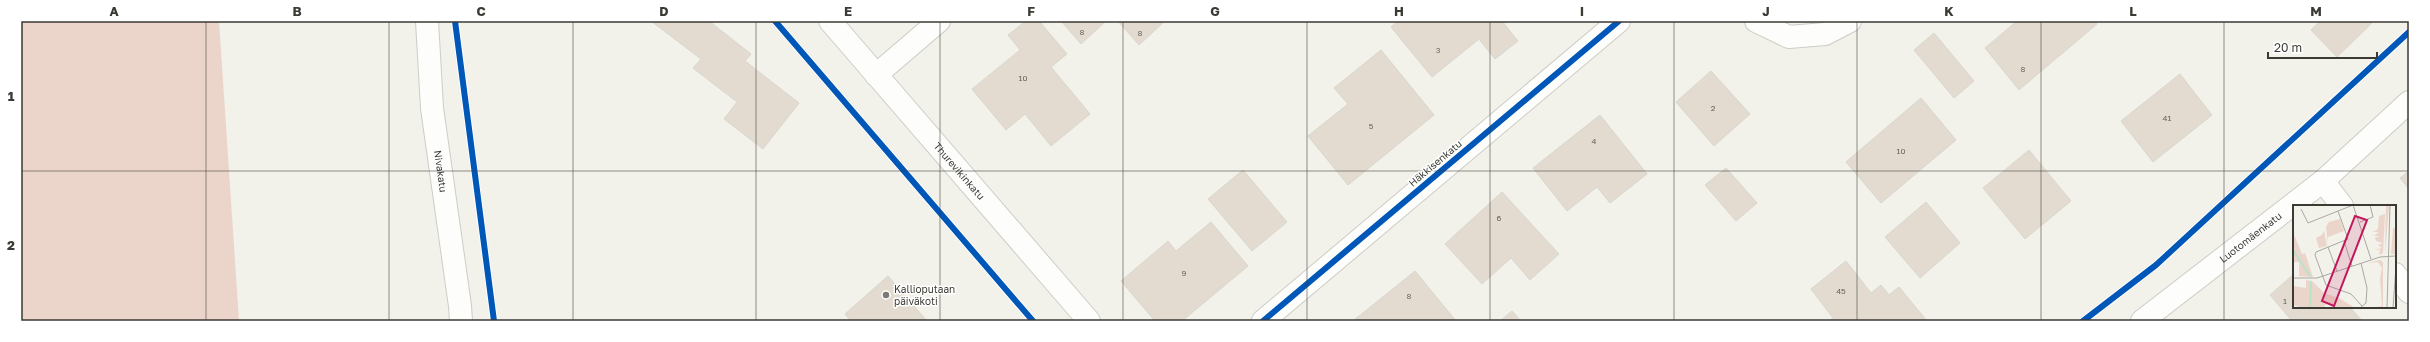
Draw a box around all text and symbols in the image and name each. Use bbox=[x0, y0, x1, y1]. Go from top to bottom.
text: A bbox=[109, 3, 119, 19]
text: B bbox=[292, 3, 302, 19]
text: C bbox=[476, 3, 486, 19]
text: D bbox=[659, 3, 669, 19]
text: E bbox=[844, 3, 852, 19]
text: F bbox=[1027, 3, 1035, 19]
text: G bbox=[1210, 3, 1220, 19]
text: H bbox=[1394, 3, 1404, 19]
text: I bbox=[1580, 3, 1584, 19]
text: J bbox=[1762, 3, 1770, 19]
text: K bbox=[1944, 3, 1954, 19]
text: L bbox=[2129, 3, 2137, 19]
text: M bbox=[2310, 3, 2322, 19]
house number: 8 bbox=[1080, 27, 1085, 37]
house number: 8 bbox=[1138, 28, 1143, 38]
scale bar bbox=[2268, 34, 2377, 60]
text: 20 m bbox=[2274, 40, 2302, 55]
house number: 3 bbox=[1436, 45, 1441, 55]
house number: 8 bbox=[2021, 64, 2026, 74]
house number: 10 bbox=[1019, 73, 1027, 83]
text: 1 bbox=[8, 88, 15, 104]
house number: 2 bbox=[1711, 103, 1716, 113]
house number: 41 bbox=[2163, 113, 2171, 123]
house number: 5 bbox=[1369, 121, 1374, 131]
house number: 4 bbox=[1592, 136, 1597, 146]
street label: Häkkisenkatu bbox=[1406, 137, 1464, 189]
street label: Thurevikinkatu bbox=[931, 140, 987, 202]
house number: 10 bbox=[1897, 146, 1905, 156]
street label: Nivakatu bbox=[432, 149, 450, 193]
inset map bbox=[2293, 205, 2396, 308]
street label: Luotomäenkatu bbox=[2217, 209, 2284, 265]
house number: 6 bbox=[1497, 213, 1502, 223]
text: 2 bbox=[7, 237, 15, 253]
house number: 9 bbox=[1182, 268, 1187, 278]
place label: Kallioputaan päiväkoti bbox=[894, 283, 955, 307]
house number: 45 bbox=[1836, 286, 1846, 296]
marker: Kallioputaan päiväkoti bbox=[881, 290, 891, 300]
house number: 8 bbox=[1407, 291, 1412, 301]
house number: 1 bbox=[2283, 296, 2287, 306]

